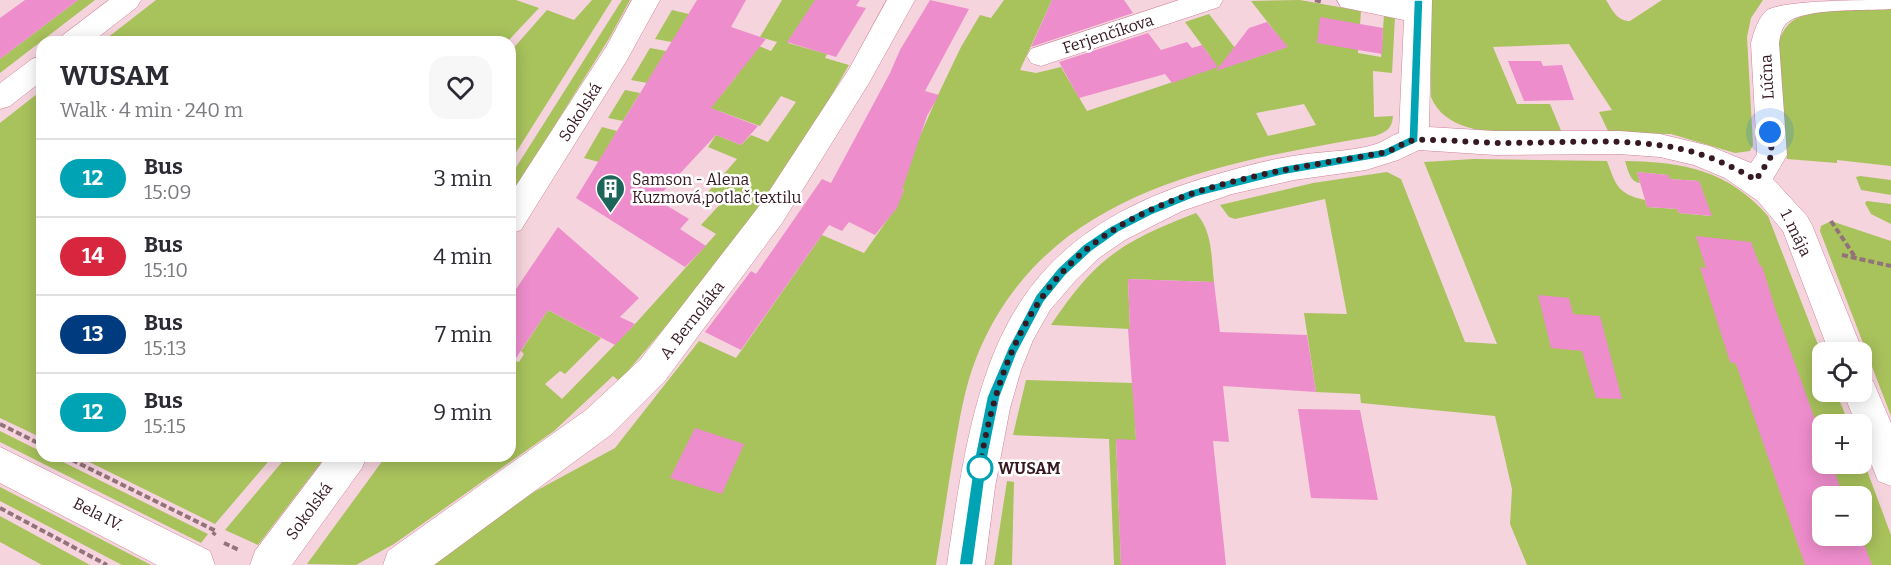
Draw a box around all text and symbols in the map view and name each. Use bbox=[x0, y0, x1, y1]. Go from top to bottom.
street label: Ferjenčíkova bbox=[1060, 10, 1156, 58]
street label: Lúčna bbox=[1756, 54, 1778, 100]
button: heart bbox=[429, 56, 492, 119]
text: WUSAM bbox=[60, 59, 169, 92]
street label: Sokolská bbox=[554, 79, 606, 145]
text: Walk · 4 min · 240 m bbox=[60, 98, 243, 122]
your location bbox=[1755, 117, 1785, 147]
text: Bus bbox=[144, 153, 183, 180]
text: 12 bbox=[83, 165, 103, 191]
text: 3 min bbox=[434, 165, 492, 192]
place label: Samson - Alena Kuzmová,potlač textilu bbox=[632, 170, 802, 207]
building icon: Samson - Alena Kuzmová,potlač textilu bbox=[595, 172, 627, 214]
text: 15:09 bbox=[144, 180, 192, 204]
street label: 1. mája bbox=[1776, 206, 1816, 260]
text: Bus bbox=[144, 231, 183, 258]
text: 14 bbox=[82, 243, 104, 269]
text: 4 min bbox=[433, 243, 492, 270]
text: 15:10 bbox=[144, 258, 188, 282]
street label: A. Bernoláka bbox=[656, 277, 728, 363]
text: Bus bbox=[144, 309, 183, 336]
text: 13 bbox=[82, 321, 104, 347]
text: 7 min bbox=[435, 321, 492, 348]
text: 15:13 bbox=[144, 336, 187, 360]
map controls bbox=[1812, 342, 1872, 546]
button: locate bbox=[1812, 342, 1872, 402]
text: Bus bbox=[144, 387, 183, 414]
text: 12 bbox=[83, 399, 103, 425]
text: 9 min bbox=[433, 399, 492, 426]
text: 15:15 bbox=[144, 414, 186, 438]
button: + bbox=[1812, 414, 1872, 474]
marker: WUSAM bbox=[967, 455, 993, 481]
place label: WUSAM bbox=[998, 459, 1060, 478]
street label: Sokolská bbox=[282, 479, 336, 543]
button: − bbox=[1812, 486, 1872, 546]
street label: Bela IV. bbox=[70, 493, 126, 535]

